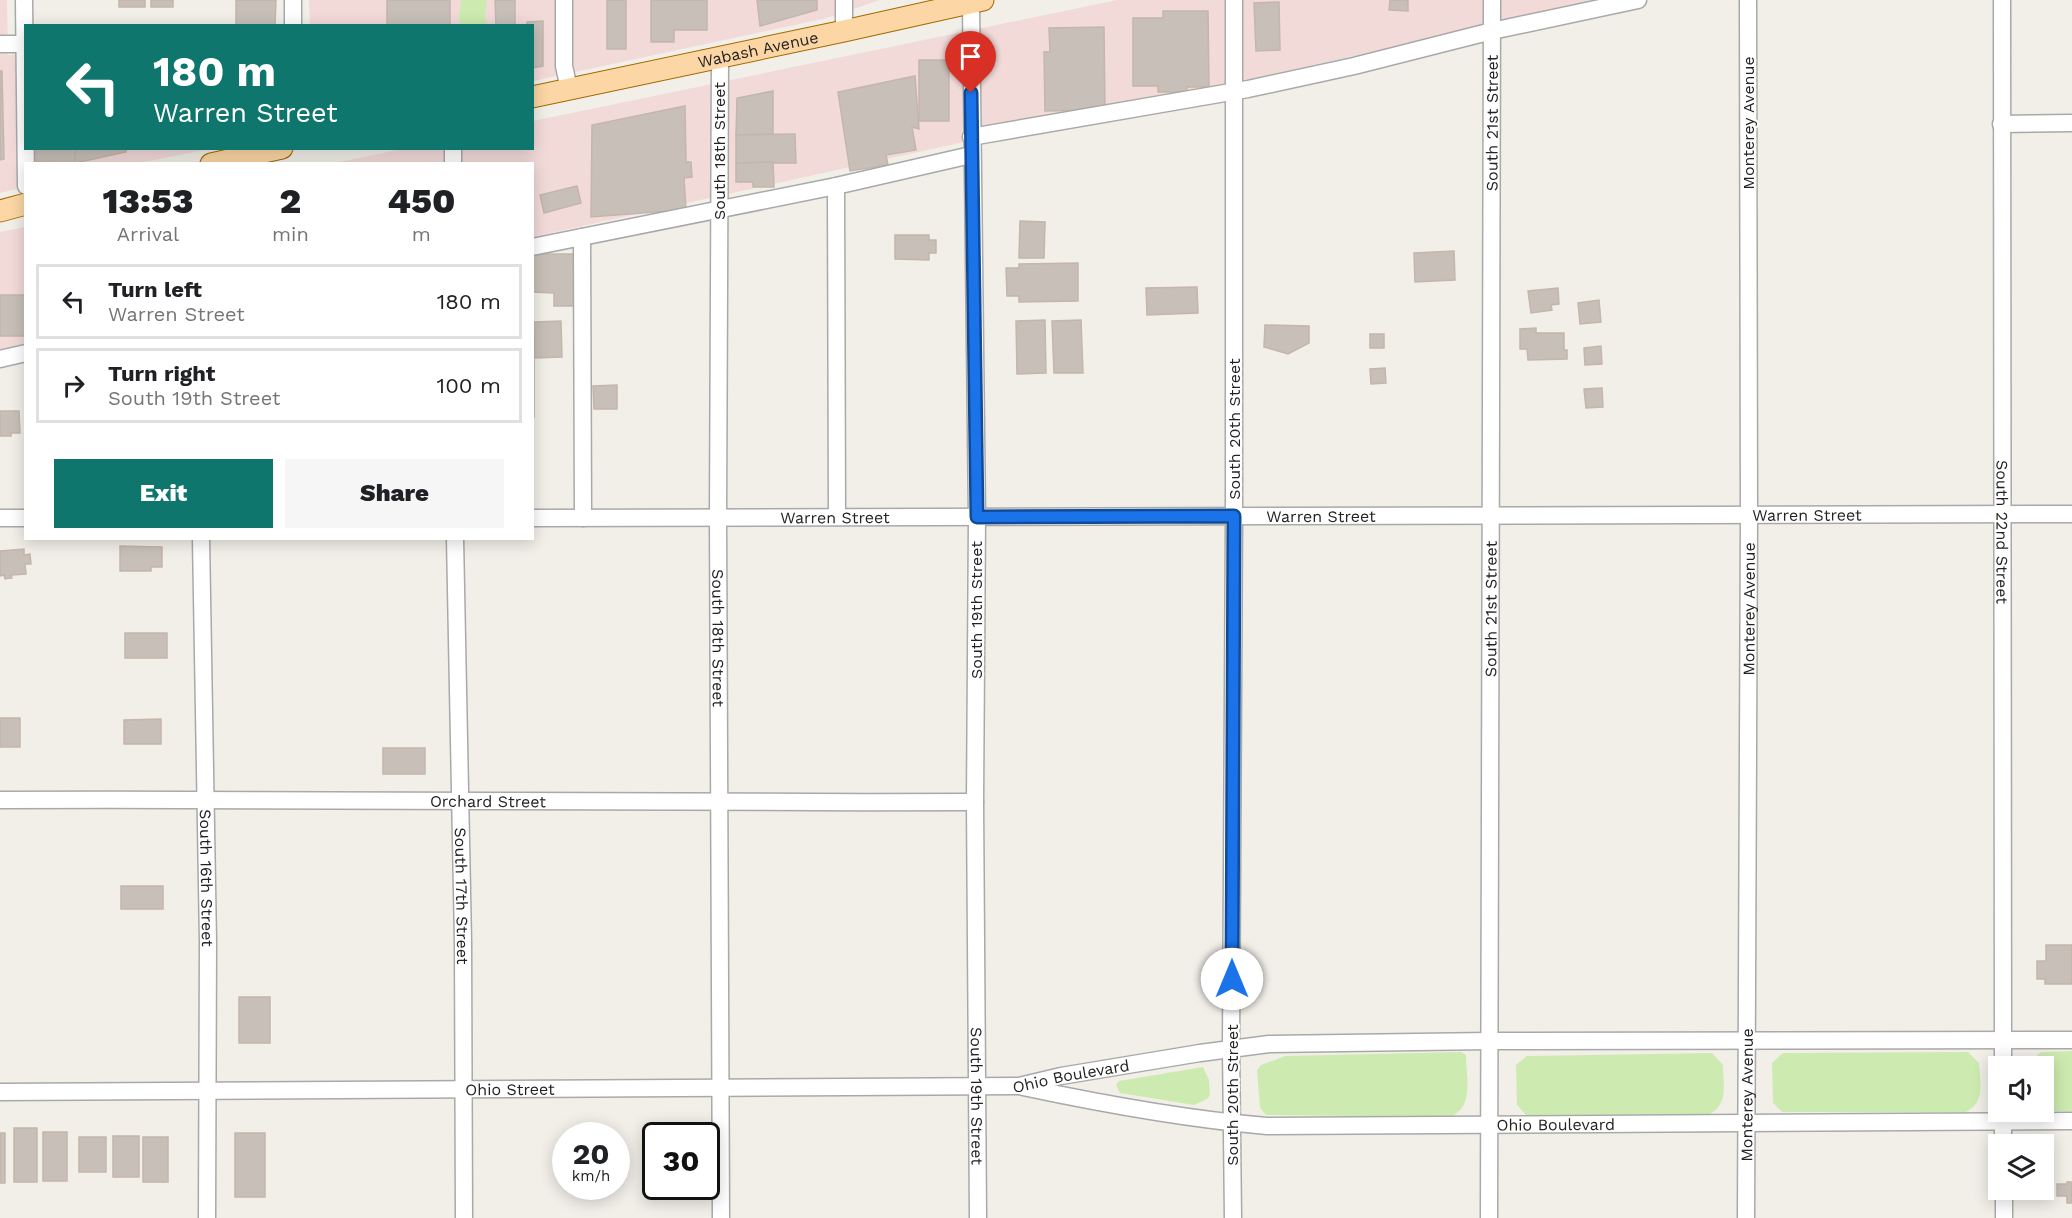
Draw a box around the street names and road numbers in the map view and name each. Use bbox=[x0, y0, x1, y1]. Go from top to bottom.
street label: Wabash Avenue bbox=[696, 27, 820, 71]
street label: South 21st Street bbox=[1482, 55, 1501, 191]
street label: Monterey Avenue bbox=[1739, 56, 1758, 190]
street label: South 18th Street bbox=[710, 82, 729, 220]
street label: South 20th Street bbox=[1225, 358, 1244, 500]
street label: South 22nd Street bbox=[1993, 460, 2012, 604]
street label: Warren Street bbox=[1752, 505, 1862, 524]
street label: Warren Street bbox=[1266, 506, 1376, 526]
street label: Warren Street bbox=[780, 508, 890, 527]
street label: South 19th Street bbox=[967, 541, 986, 679]
street label: South 21st Street bbox=[1481, 541, 1500, 677]
street label: Monterey Avenue bbox=[1739, 542, 1758, 676]
street label: South 18th Street bbox=[709, 569, 728, 707]
street label: Orchard Street bbox=[430, 791, 546, 811]
street label: South 16th Street bbox=[196, 809, 218, 947]
street label: South 17th Street bbox=[451, 827, 473, 965]
street label: South 20th Street bbox=[1223, 1024, 1242, 1166]
street label: South 19th Street bbox=[967, 1027, 987, 1165]
street label: Monterey Avenue bbox=[1737, 1028, 1756, 1162]
street label: Ohio Boulevard bbox=[1013, 1055, 1131, 1096]
street label: Ohio Street bbox=[465, 1079, 555, 1099]
street label: Ohio Boulevard bbox=[1496, 1114, 1615, 1134]

